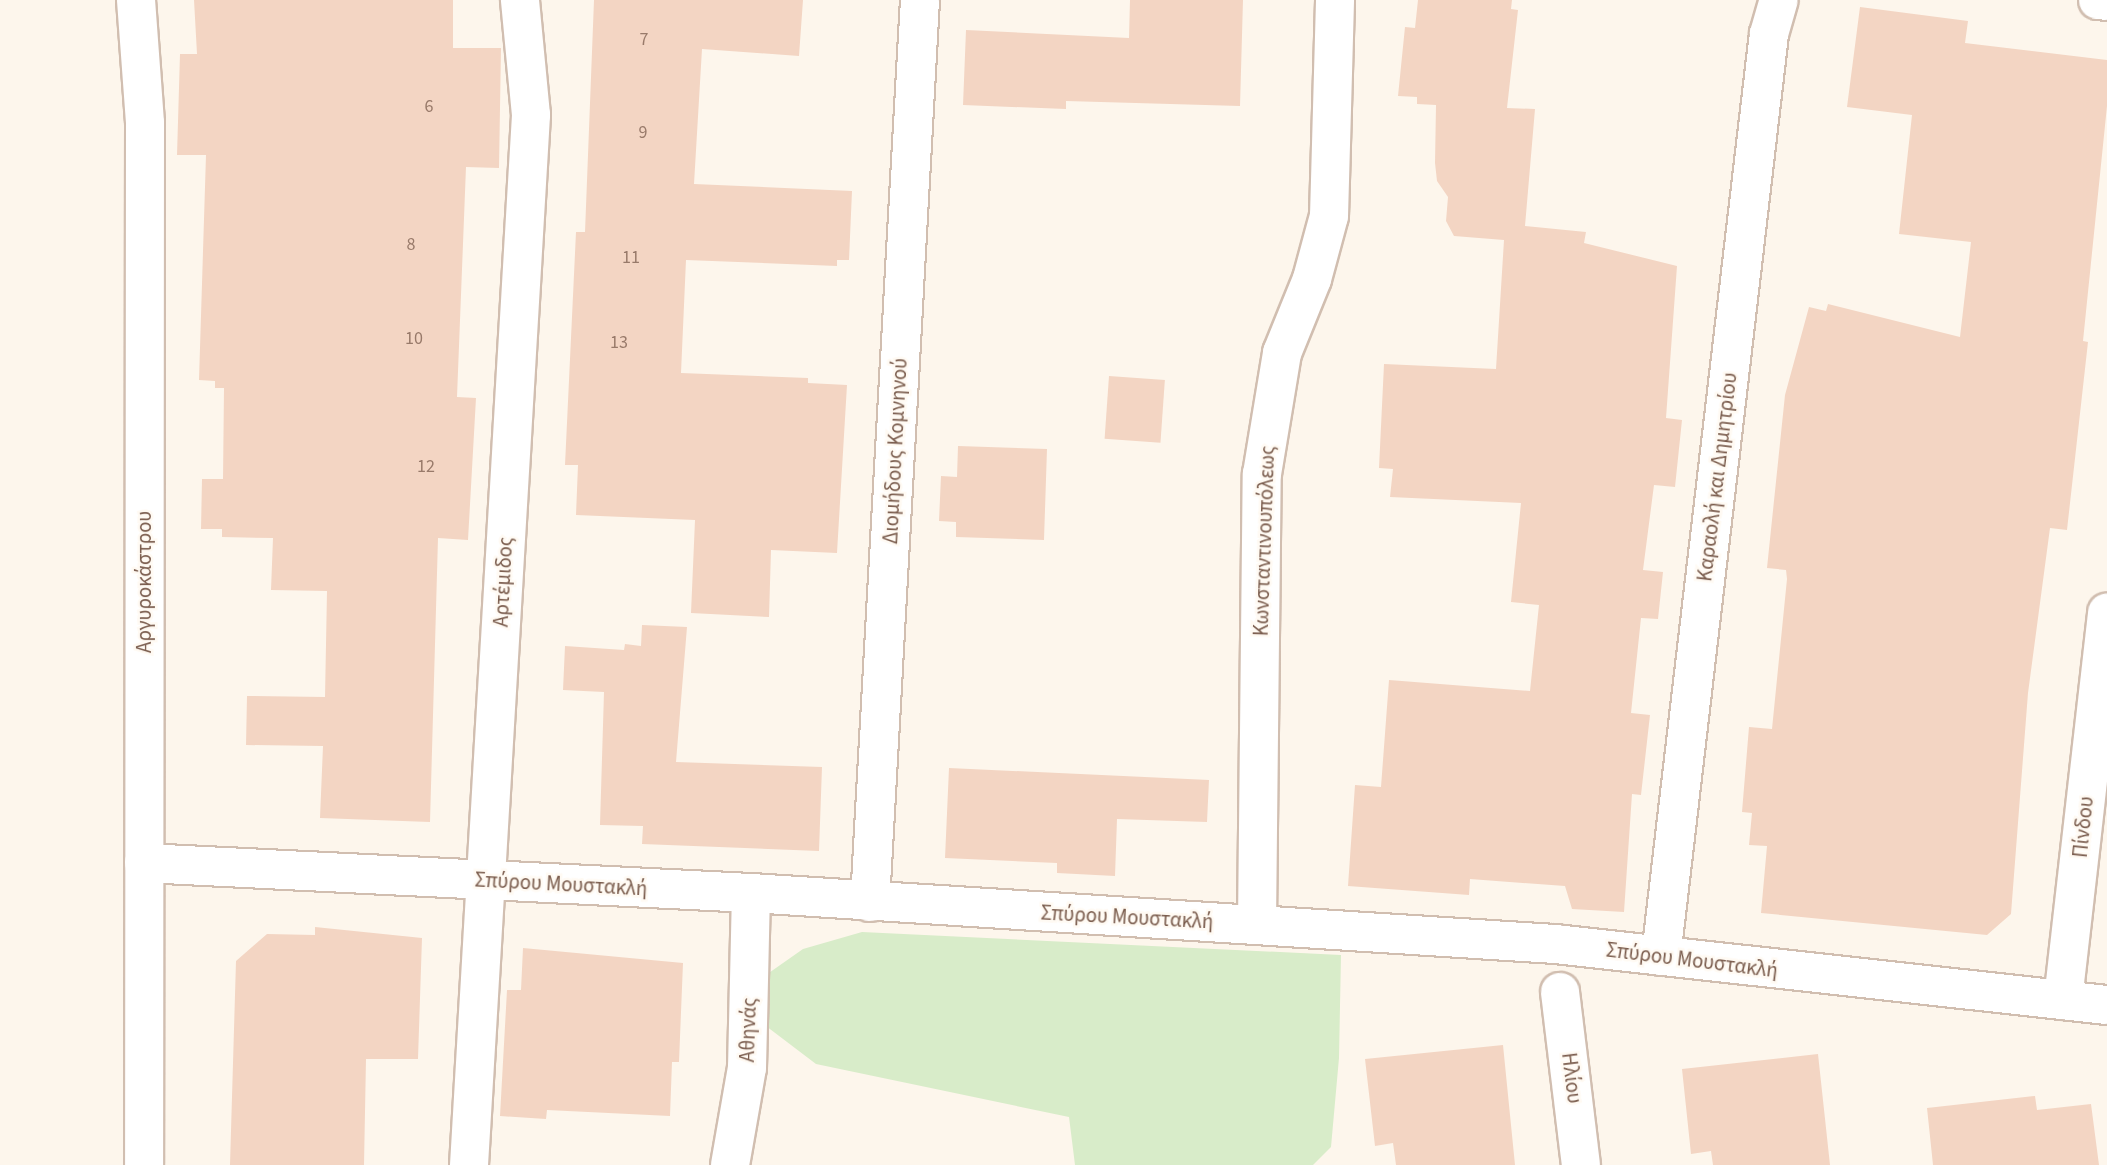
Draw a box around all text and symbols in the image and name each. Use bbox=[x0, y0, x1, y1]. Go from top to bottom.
house number: 7 bbox=[640, 29, 648, 51]
house number: 6 bbox=[425, 96, 433, 118]
house number: 9 bbox=[639, 122, 647, 144]
house number: 8 bbox=[407, 234, 415, 256]
house number: 11 bbox=[622, 247, 640, 269]
house number: 10 bbox=[405, 328, 423, 350]
house number: 13 bbox=[610, 332, 628, 354]
street label: Διομήδους Κομνηνού bbox=[878, 357, 912, 545]
street label: Καραολή και Δημητρίου bbox=[1692, 371, 1742, 583]
street label: Κωνσταντινουπόλεως bbox=[1248, 445, 1280, 637]
house number: 12 bbox=[417, 456, 435, 478]
street label: Αργυροκάστρου bbox=[131, 511, 157, 653]
street label: Αρτέμιδος bbox=[488, 536, 518, 628]
street label: Πίνδου bbox=[2067, 795, 2099, 859]
street label: Σπύρου Μουστακλή bbox=[474, 867, 648, 901]
street label: Σπύρου Μουστακλή bbox=[1040, 900, 1214, 934]
street label: Σπύρου Μουστακλή bbox=[1605, 937, 1779, 983]
street label: Αθηνάς bbox=[734, 997, 762, 1063]
street label: Ηλίου bbox=[1556, 1051, 1588, 1105]

